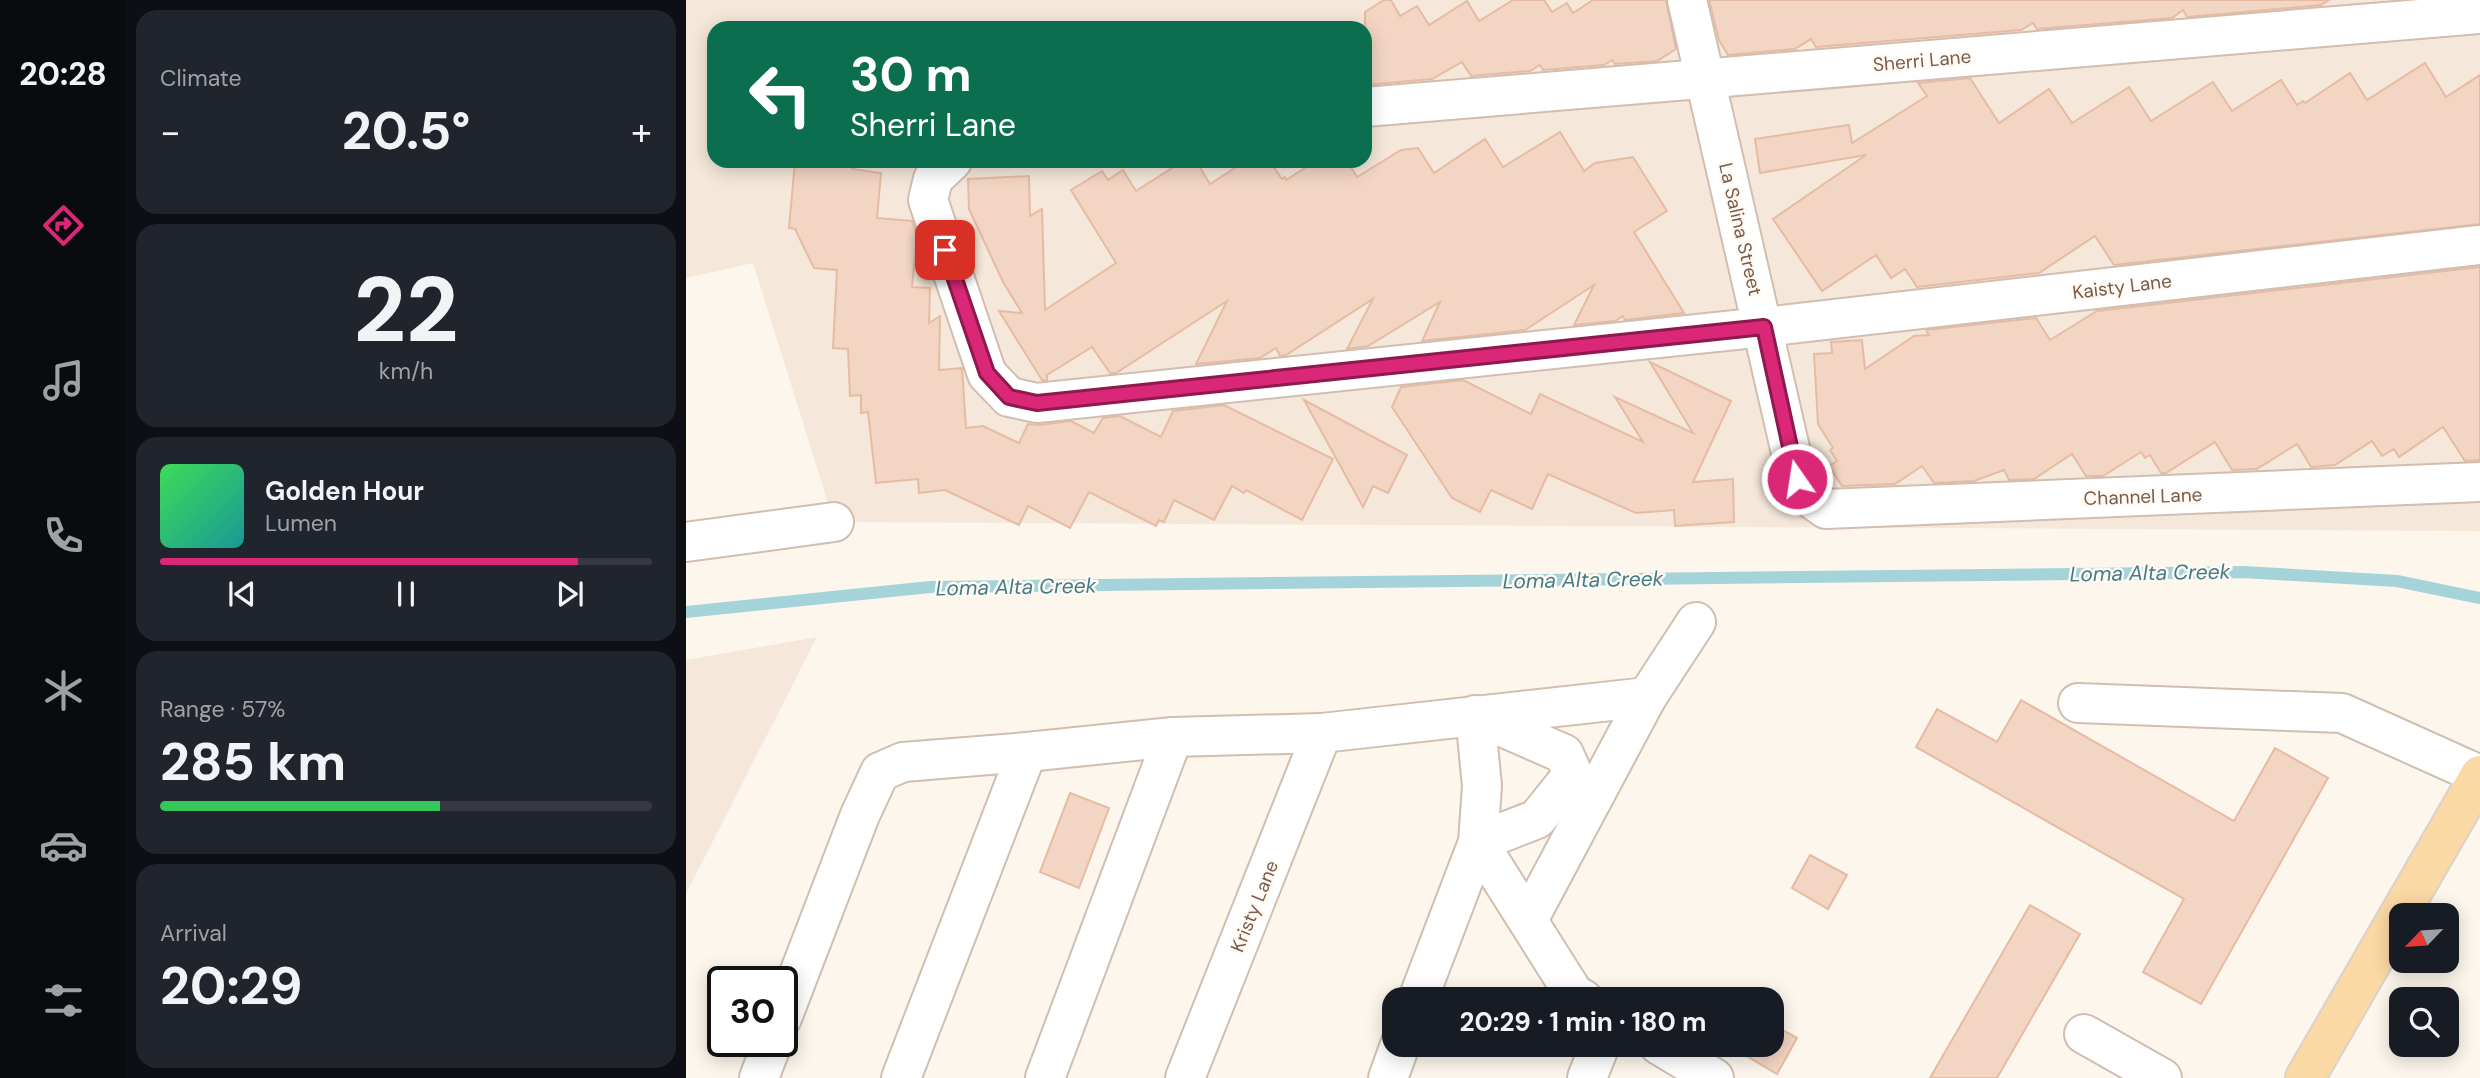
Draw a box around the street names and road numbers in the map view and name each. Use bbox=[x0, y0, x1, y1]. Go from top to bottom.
street label: Sherri Lane bbox=[1872, 44, 1972, 77]
street label: La Salina Street bbox=[1713, 160, 1768, 298]
street label: Kaisty Lane bbox=[2071, 268, 2173, 305]
street label: Channel Lane bbox=[2083, 482, 2203, 511]
street label: Kristy Lane bbox=[1225, 857, 1284, 956]

